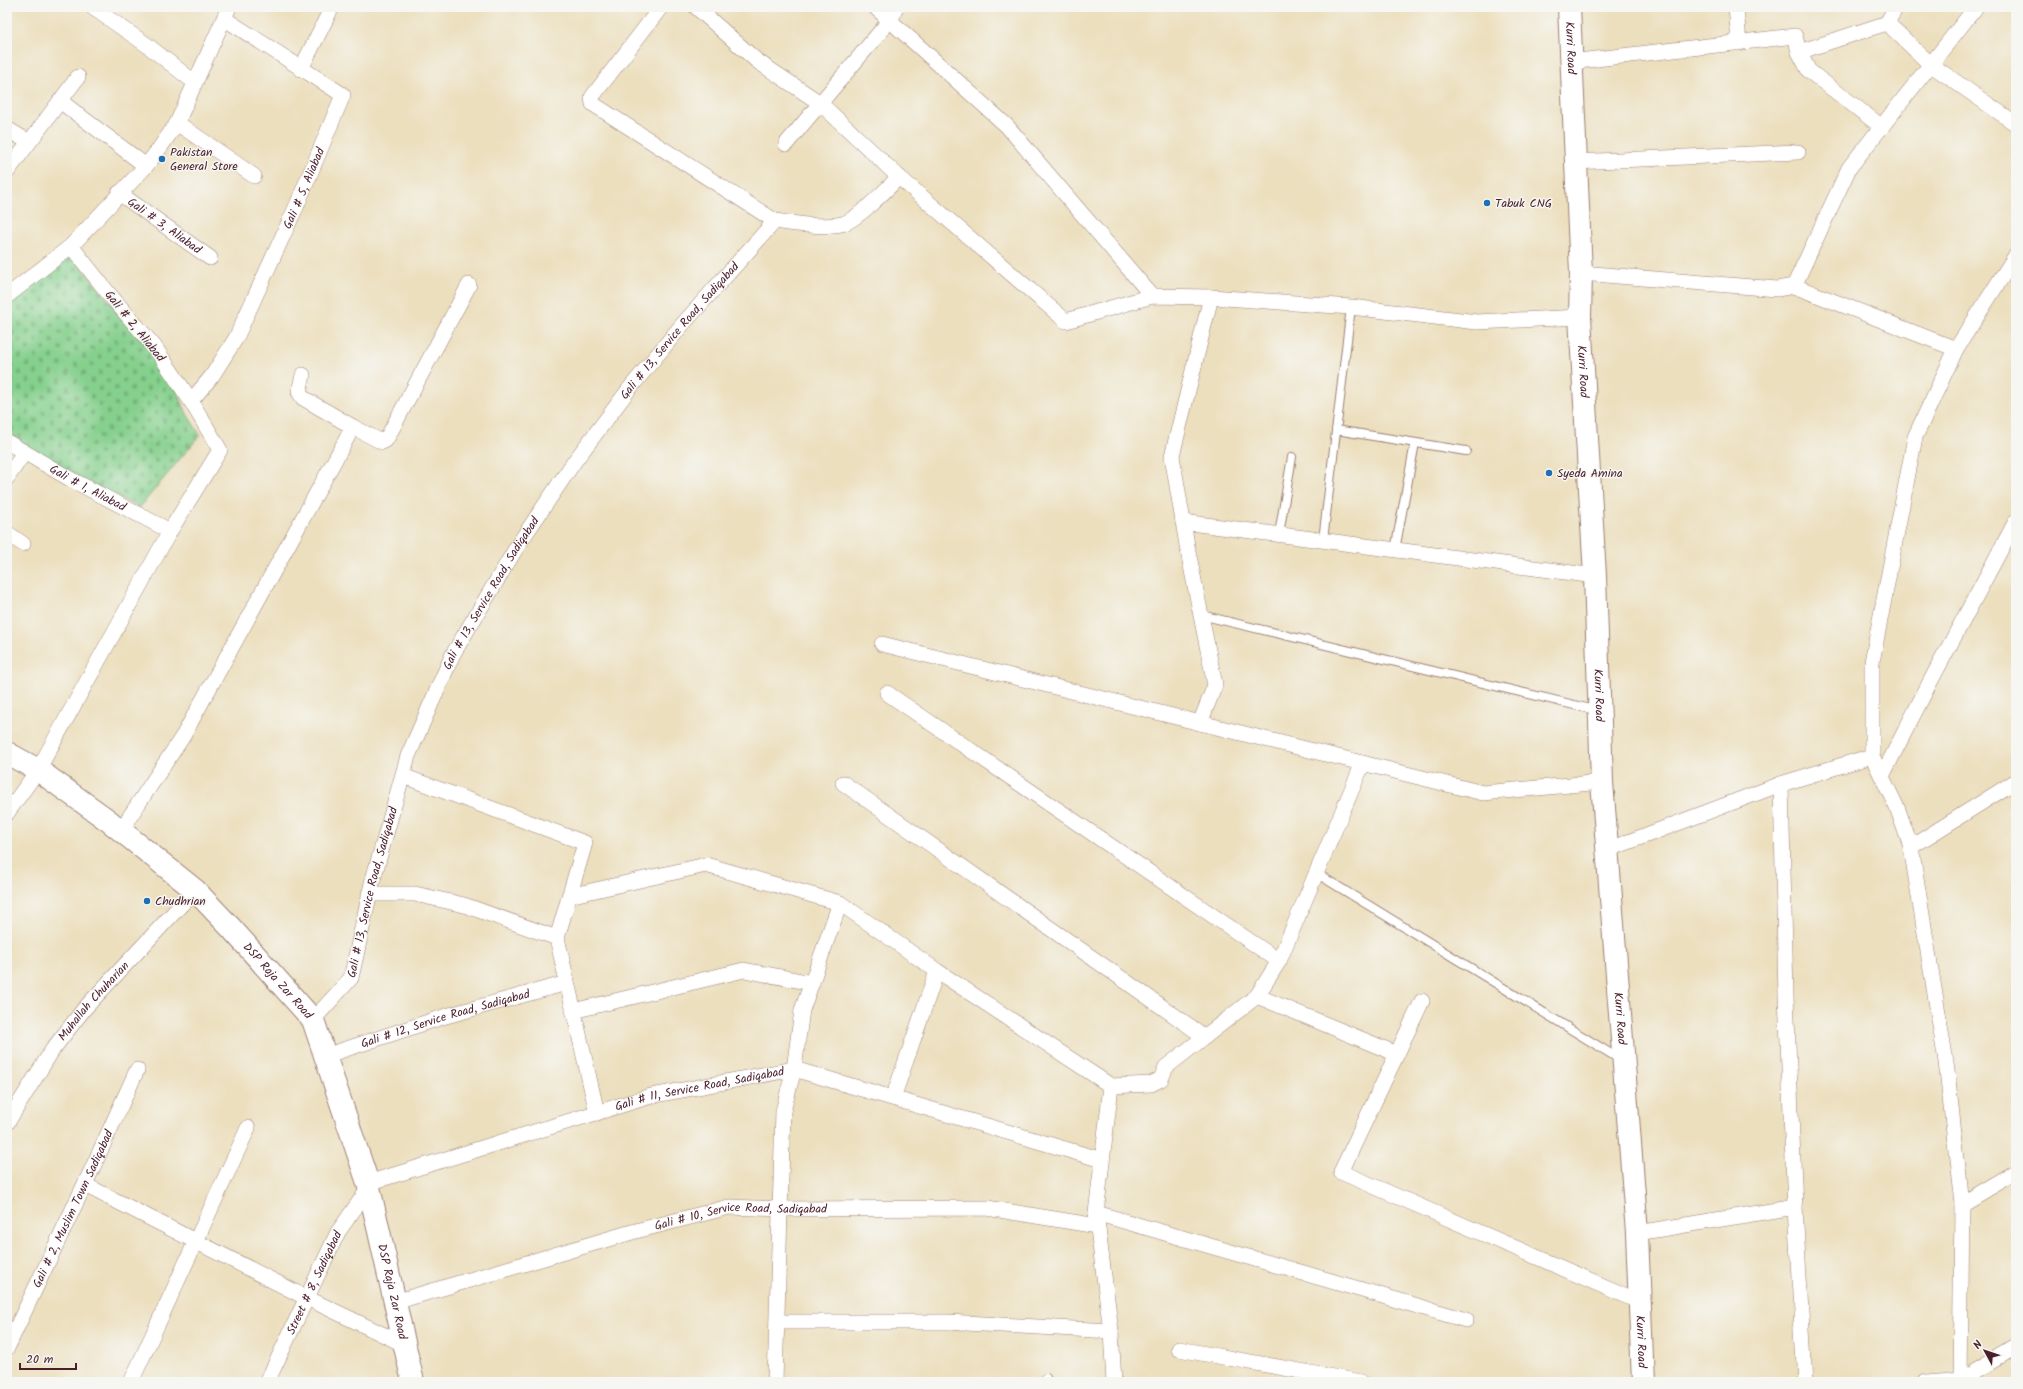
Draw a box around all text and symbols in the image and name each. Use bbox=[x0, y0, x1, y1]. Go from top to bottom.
street label: Kurri Road bbox=[1560, 21, 1581, 76]
place label: Pakistan General Store bbox=[170, 143, 238, 176]
street label: Gali # 5, Aliabad bbox=[278, 144, 330, 232]
marker: Pakistan General Store bbox=[157, 154, 167, 164]
street label: Gali # 3, Aliabad bbox=[123, 193, 206, 260]
place label: Tabuk CNG bbox=[1495, 194, 1552, 213]
marker: Tabuk CNG bbox=[1482, 198, 1492, 208]
street label: Gali # 13, Service Road, Sadiqabad bbox=[616, 257, 745, 404]
street label: Gali # 2, Aliabad bbox=[100, 286, 170, 367]
street label: Kurri Road bbox=[1572, 345, 1594, 399]
street label: Gali # 1, Aliabad bbox=[46, 460, 130, 517]
place label: Syeda Amina bbox=[1557, 464, 1623, 483]
marker: Syeda Amina bbox=[1544, 468, 1554, 478]
street label: Gali # 13, Service Road, Sadiqabad bbox=[438, 512, 545, 673]
street label: Kurri Road bbox=[1588, 669, 1609, 723]
street label: Gali # 13, Service Road, Sadiqabad bbox=[342, 804, 403, 980]
place label: Chudhrian bbox=[155, 892, 206, 911]
marker: Chudhrian bbox=[142, 896, 152, 906]
street label: DSP Raja Zar Road bbox=[238, 938, 318, 1025]
street label: Muhallah Chuharian bbox=[54, 957, 134, 1045]
street label: Gali # 12, Service Road, Sadiqabad bbox=[358, 984, 533, 1054]
street label: Kurri Road bbox=[1608, 992, 1631, 1046]
street label: Gali # 11, Service Road, Sadiqabad bbox=[613, 1062, 787, 1117]
street label: Gali # 2, Muslim Town Sadiqabad bbox=[28, 1126, 119, 1291]
street label: Gali # 10, Service Road, Sadiqabad bbox=[653, 1198, 828, 1236]
street label: Street # 8, Sadiqabad bbox=[282, 1227, 348, 1338]
street label: DSP Raja Zar Road bbox=[372, 1242, 412, 1342]
street label: Kurri Road bbox=[1630, 1315, 1651, 1369]
north arrow bbox=[1965, 1331, 2005, 1371]
text: N bbox=[1969, 1337, 1987, 1354]
scale bar bbox=[20, 1345, 76, 1371]
text: 20 m bbox=[26, 1350, 54, 1369]

